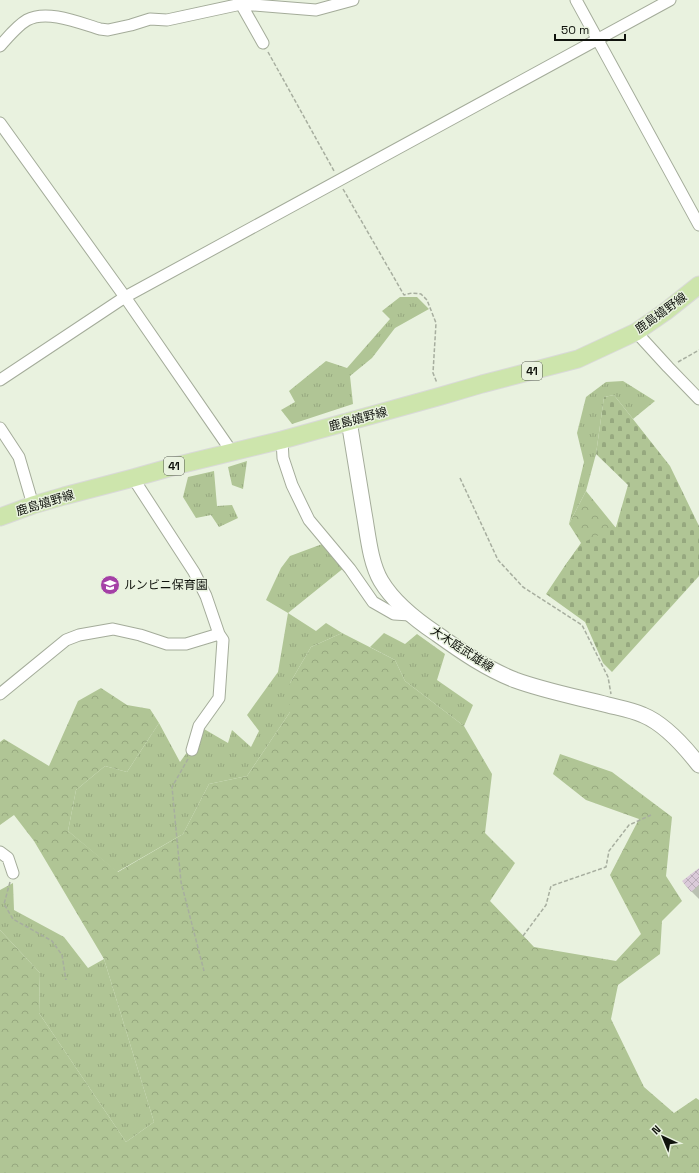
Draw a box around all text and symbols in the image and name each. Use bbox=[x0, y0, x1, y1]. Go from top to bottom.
scale bar bbox=[555, 16, 625, 42]
text: 50 m bbox=[561, 22, 589, 38]
street label: 鹿島嬉野線 bbox=[632, 289, 690, 337]
road number: 41 bbox=[522, 362, 542, 380]
street label: 鹿島嬉野線 bbox=[327, 404, 389, 434]
road number: 41 bbox=[164, 457, 184, 475]
street label: 鹿島嬉野線 bbox=[14, 487, 76, 519]
school or university icon: ルンビニ保育園 bbox=[99, 574, 121, 596]
place label: ルンビニ保育園 bbox=[124, 577, 208, 593]
street label: 大木庭武雄線 bbox=[427, 623, 497, 675]
north arrow bbox=[643, 1117, 683, 1157]
text: N bbox=[649, 1122, 664, 1137]

